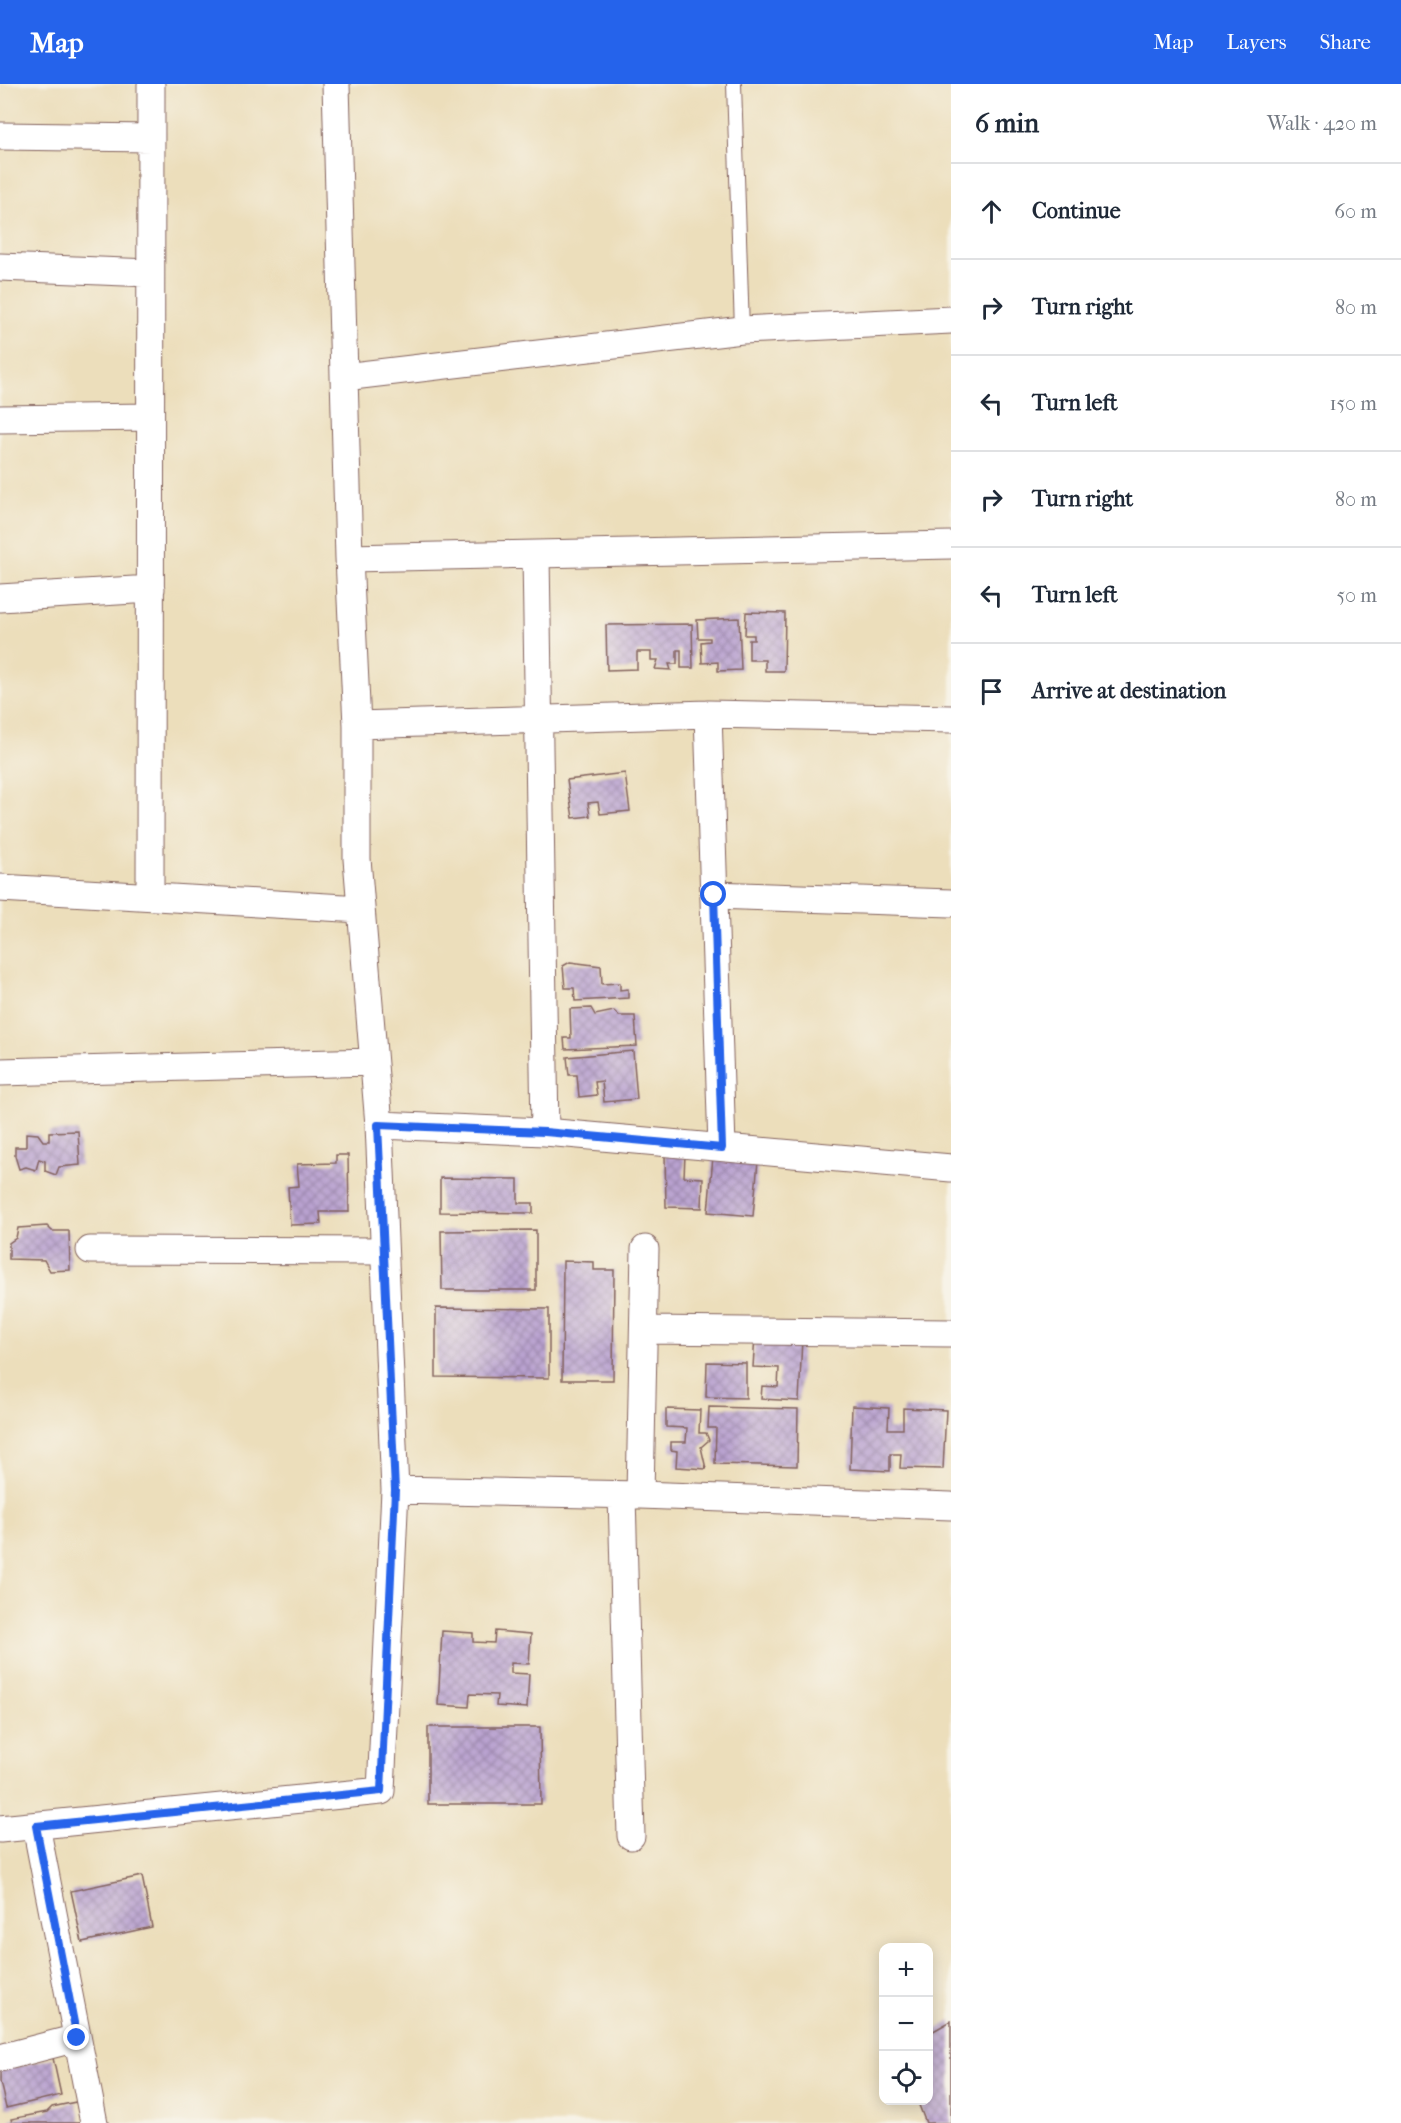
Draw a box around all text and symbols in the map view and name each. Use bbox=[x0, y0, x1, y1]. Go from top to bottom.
text: Map bbox=[30, 26, 84, 59]
text: Map bbox=[1153, 30, 1194, 54]
text: Layers bbox=[1227, 30, 1286, 54]
text: Share bbox=[1319, 30, 1371, 54]
text: 6 min bbox=[975, 108, 1039, 139]
text: Walk · 420 m bbox=[1267, 112, 1377, 135]
icon: ahead bbox=[975, 195, 1008, 228]
text: Continue bbox=[1032, 198, 1121, 224]
text: 60 m bbox=[1334, 200, 1377, 223]
icon: right bbox=[975, 291, 1008, 324]
text: Turn right bbox=[1032, 294, 1133, 320]
text: 80 m bbox=[1335, 296, 1377, 319]
icon: left bbox=[975, 387, 1008, 420]
text: Turn left bbox=[1032, 390, 1118, 416]
text: 150 m bbox=[1329, 392, 1377, 415]
icon: right bbox=[975, 483, 1008, 516]
text: Turn right bbox=[1032, 486, 1133, 512]
text: 80 m bbox=[1335, 488, 1377, 511]
icon: left bbox=[975, 579, 1008, 612]
text: Turn left bbox=[1032, 582, 1118, 608]
text: 50 m bbox=[1336, 584, 1377, 607]
icon: arrive bbox=[975, 675, 1008, 708]
text: Arrive at destination bbox=[1032, 678, 1226, 704]
route start bbox=[700, 881, 726, 907]
map controls bbox=[879, 1943, 933, 2105]
button: + bbox=[879, 1943, 933, 1997]
button: − bbox=[879, 1997, 933, 2051]
route end bbox=[63, 2024, 89, 2050]
button: locate bbox=[879, 2051, 933, 2105]

